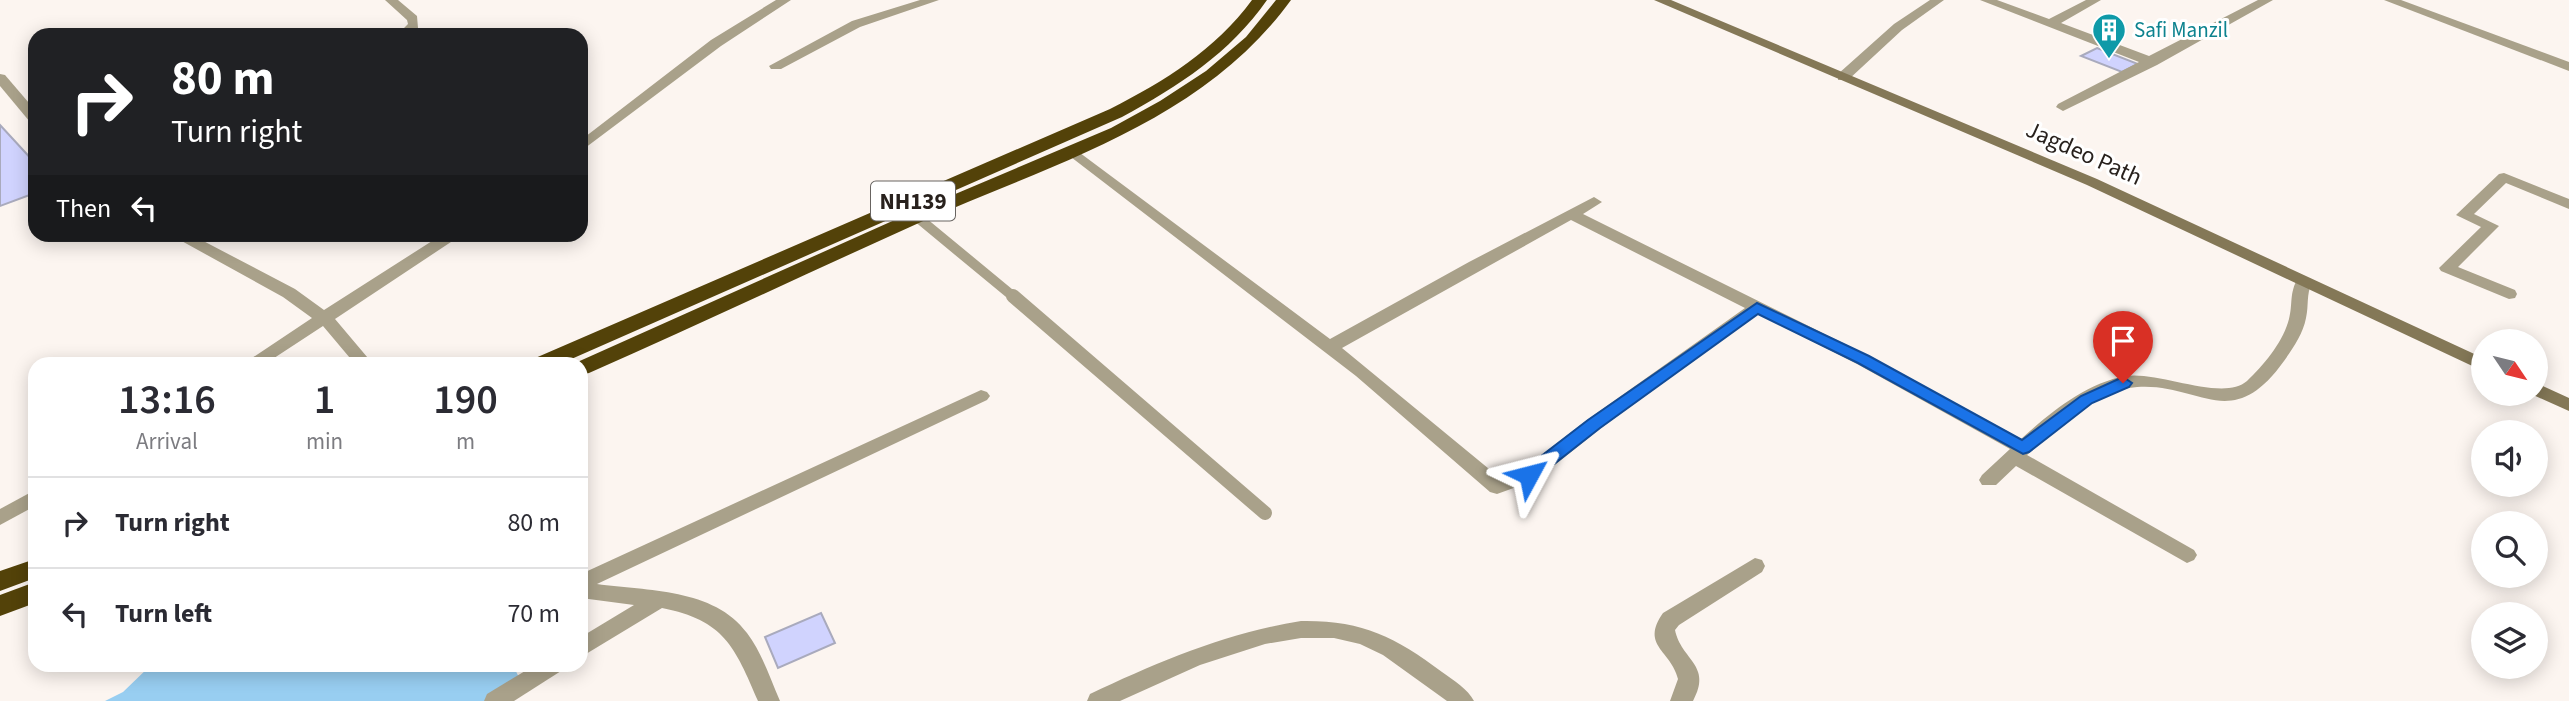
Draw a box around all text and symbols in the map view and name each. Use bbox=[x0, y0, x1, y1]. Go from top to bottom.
building icon: Safi Manzil bbox=[2090, 11, 2128, 60]
place label: Safi Manzil bbox=[2134, 15, 2228, 45]
text: 80 m bbox=[171, 44, 275, 114]
icon: right bbox=[56, 56, 147, 147]
text: Turn right bbox=[171, 109, 302, 155]
street label: Jagdeo Path bbox=[2020, 112, 2148, 195]
road number: NH139 bbox=[871, 182, 955, 220]
icon: left bbox=[125, 189, 163, 227]
text: Then bbox=[56, 190, 111, 227]
pin bbox=[2093, 311, 2153, 383]
icon: arrive bbox=[2104, 322, 2142, 360]
north arrow bbox=[2471, 329, 2548, 406]
map controls bbox=[2471, 329, 2548, 679]
text: 13:16 bbox=[118, 370, 216, 430]
text: 1 bbox=[314, 370, 335, 430]
text: 190 bbox=[433, 370, 498, 430]
button: sound bbox=[2471, 420, 2548, 497]
text: Arrival bbox=[136, 425, 198, 458]
text: min bbox=[306, 425, 343, 458]
text: m bbox=[456, 425, 475, 458]
position arrow bbox=[1492, 438, 1566, 512]
icon: right bbox=[56, 504, 94, 542]
text: Turn right bbox=[115, 504, 230, 541]
text: 80 m bbox=[507, 504, 560, 541]
button: search bbox=[2471, 511, 2548, 588]
icon: left bbox=[56, 595, 94, 633]
text: Turn left bbox=[115, 595, 212, 632]
text: 70 m bbox=[507, 595, 560, 632]
button: layers bbox=[2471, 602, 2548, 679]

